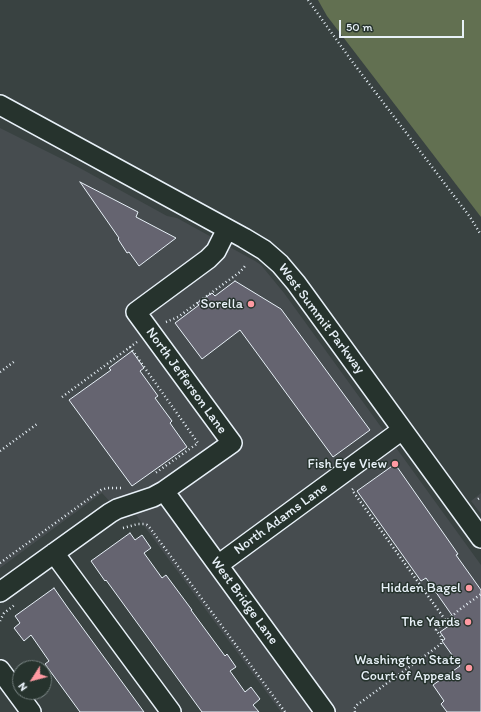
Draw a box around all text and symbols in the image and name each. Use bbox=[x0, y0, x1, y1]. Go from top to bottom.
scale bar bbox=[341, 12, 466, 38]
text: 50 m bbox=[346, 20, 372, 34]
street label: West Summit Parkway bbox=[274, 260, 368, 378]
place label: Sorella bbox=[201, 296, 243, 312]
marker: Sorella bbox=[246, 299, 256, 309]
street label: North Jefferson Lane bbox=[142, 325, 230, 437]
place label: Fish Eye View bbox=[308, 456, 387, 472]
marker: Fish Eye View bbox=[390, 459, 400, 469]
street label: North Adams Lane bbox=[231, 479, 331, 559]
street label: West Bridge Lane bbox=[207, 554, 281, 648]
place label: Hidden Bagel bbox=[381, 580, 461, 596]
marker: Hidden Bagel bbox=[464, 583, 474, 593]
place label: The Yards bbox=[401, 614, 460, 630]
marker: The Yards bbox=[463, 617, 473, 627]
place label: Washington State Court of Appeals bbox=[354, 652, 461, 684]
north arrow bbox=[12, 660, 52, 700]
marker: Washington State Court of Appeals bbox=[464, 663, 474, 673]
text: N bbox=[15, 680, 30, 694]

